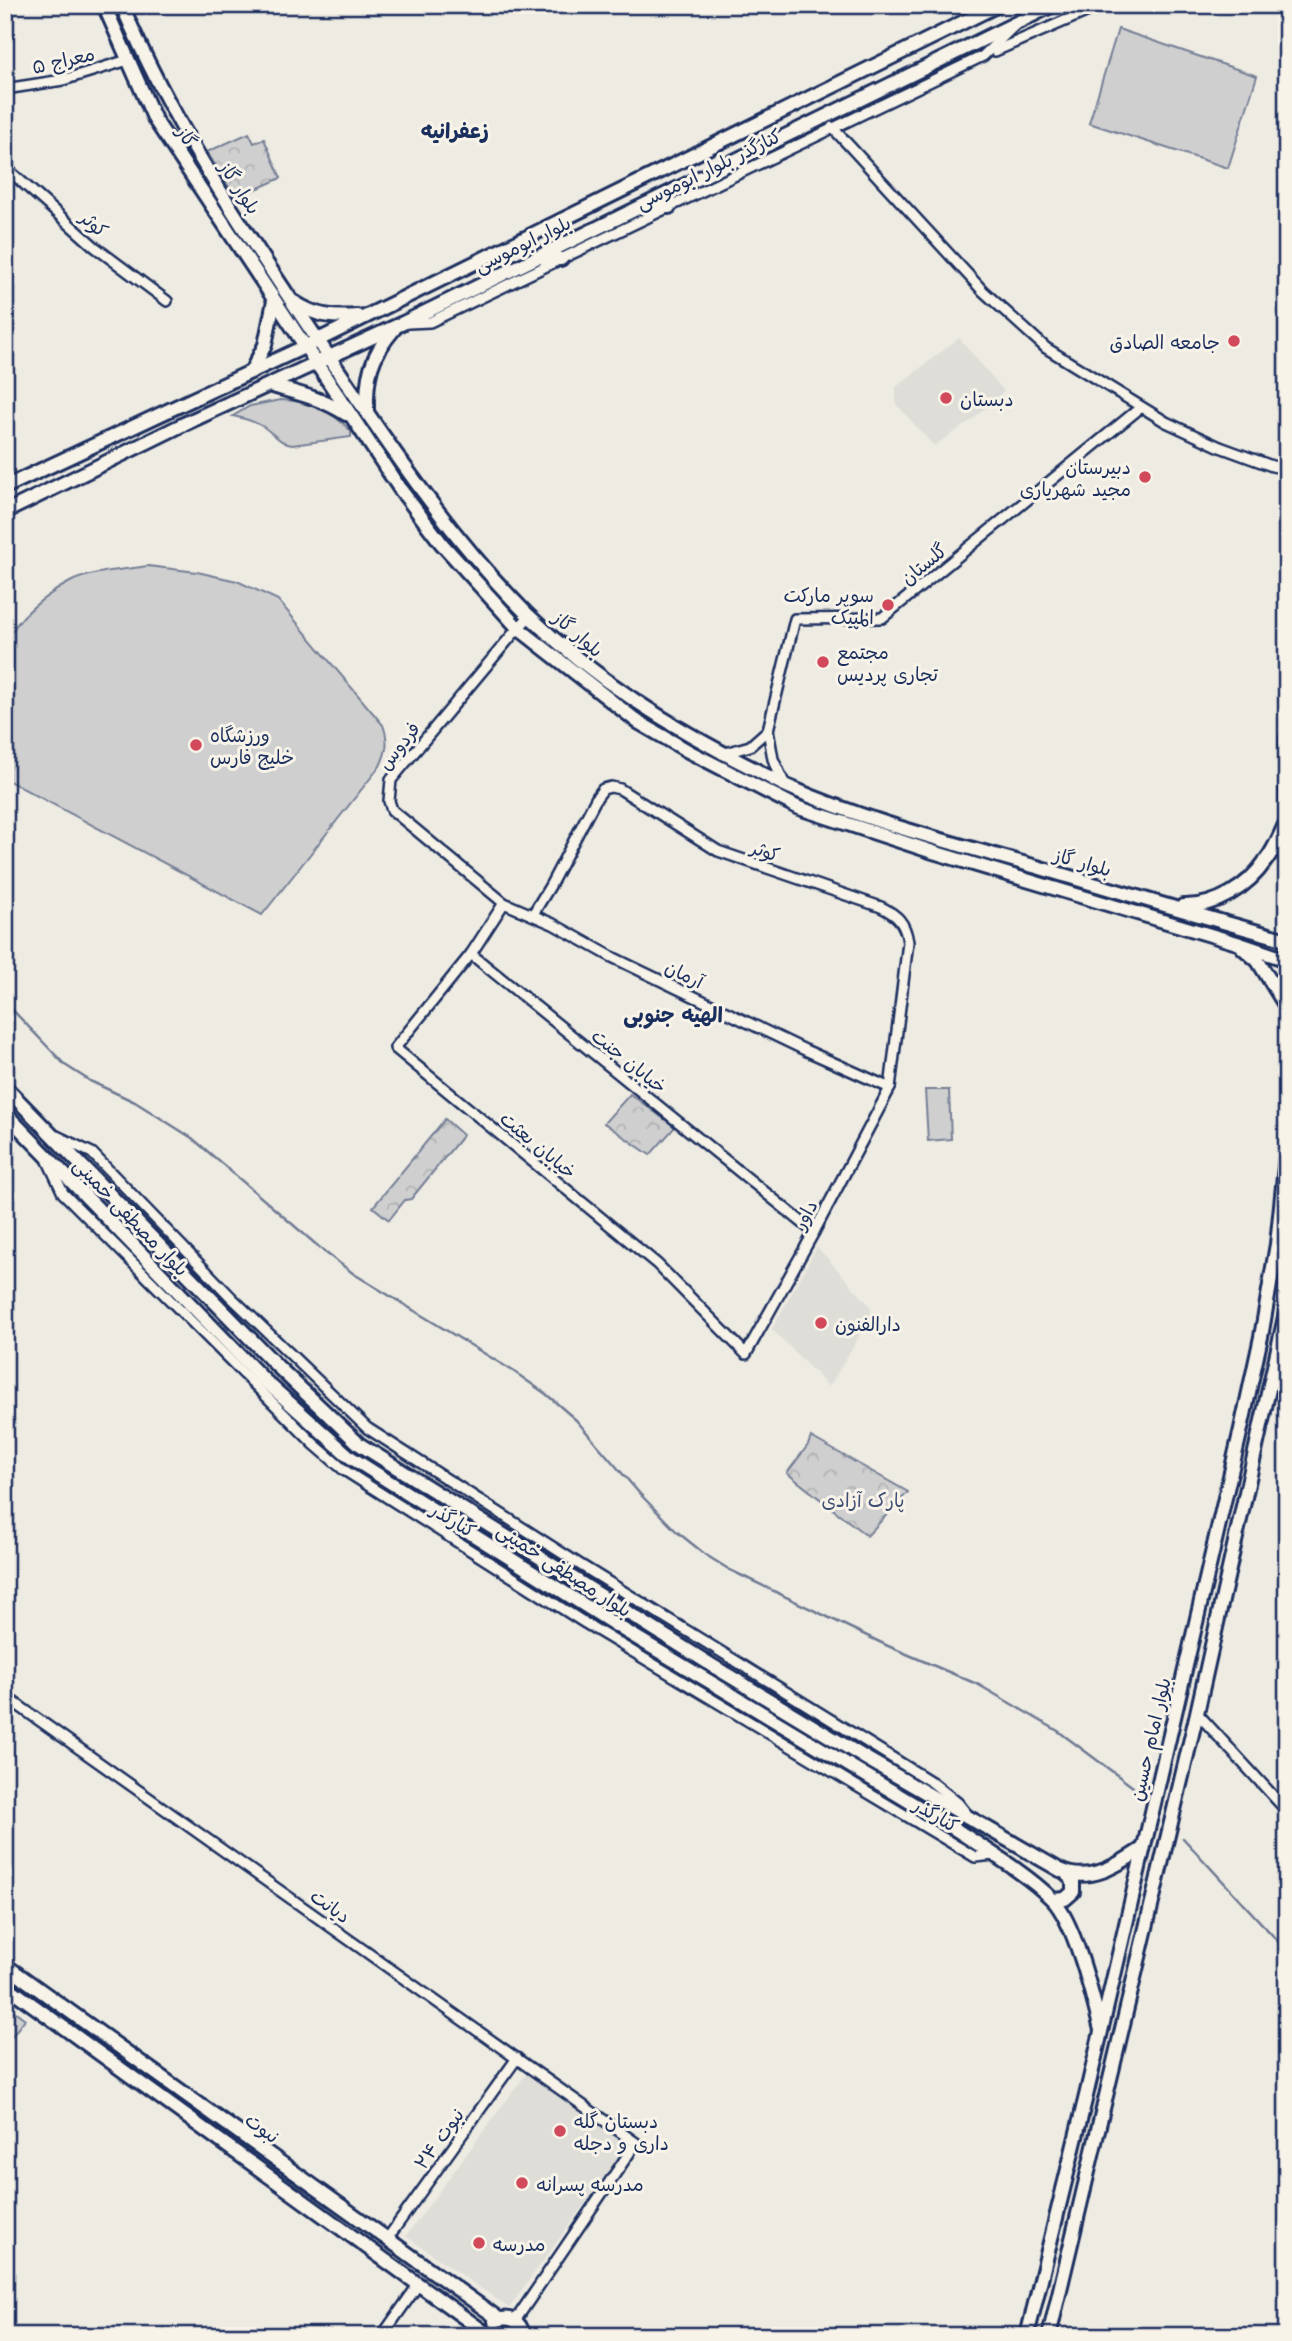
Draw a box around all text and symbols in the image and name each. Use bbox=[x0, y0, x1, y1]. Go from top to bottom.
street label: معراج ۵ bbox=[29, 38, 97, 80]
district label: زعفرانیه bbox=[421, 113, 489, 145]
street label: گاز bbox=[170, 118, 205, 152]
street label: کنارگذر بلوار ابوموسی bbox=[630, 121, 786, 215]
street label: بلوار گاز bbox=[212, 153, 269, 219]
street label: کوثر bbox=[73, 202, 115, 243]
street label: بلوار ابوموسی bbox=[469, 207, 575, 279]
place label: جامعه الصادق bbox=[1109, 327, 1220, 355]
marker: جامعه الصادق bbox=[1226, 333, 1242, 349]
place label: دبستان bbox=[960, 384, 1014, 412]
marker: دبستان bbox=[938, 390, 954, 406]
place label: دبیرستان مجید شهریاری bbox=[1020, 452, 1131, 502]
marker: دبیرستان مجید شهریاری bbox=[1137, 469, 1153, 485]
street label: گلستان bbox=[894, 535, 952, 591]
place label: سوپر مارکت المپیک bbox=[784, 580, 874, 630]
marker: سوپر مارکت المپیک bbox=[880, 597, 896, 613]
street label: بلوار گاز bbox=[546, 602, 610, 663]
place label: مجتمع تجاری پردیس bbox=[837, 637, 939, 687]
marker: مجتمع تجاری پردیس bbox=[815, 654, 831, 670]
street label: فردوس bbox=[370, 715, 426, 775]
place label: ورزشگاه خلیج فارس bbox=[210, 720, 294, 770]
marker: ورزشگاه خلیج فارس bbox=[188, 737, 204, 753]
street label: کوثر bbox=[746, 831, 784, 868]
street label: بلوار گاز bbox=[1049, 839, 1115, 883]
street label: آرمان bbox=[661, 952, 710, 995]
district label: الهیه جنوبی bbox=[623, 997, 723, 1029]
street label: خیابان جنت bbox=[586, 1021, 674, 1099]
street label: خیابان بعثت bbox=[495, 1104, 583, 1184]
street label: بلوار مصطفی خمینی bbox=[68, 1150, 196, 1282]
street label: داور bbox=[784, 1194, 823, 1236]
place label: دارالفنون bbox=[835, 1309, 901, 1337]
marker: دارالفنون bbox=[813, 1315, 829, 1331]
park label: پارک آزادی bbox=[821, 1485, 905, 1513]
street label: کنارگذر bbox=[424, 1493, 482, 1544]
street label: بلوار مصطفی خمینی bbox=[492, 1515, 638, 1623]
street label: بلوار امام حسین bbox=[1121, 1674, 1179, 1804]
street label: کنارگذر bbox=[907, 1788, 965, 1838]
street label: دیانت bbox=[305, 1881, 357, 1929]
street label: نبوت ۲۴ bbox=[406, 2102, 470, 2174]
street label: نبوت bbox=[240, 2105, 286, 2149]
place label: دبستان گله داری و دجله bbox=[574, 2106, 669, 2156]
marker: دبستان گله داری و دجله bbox=[552, 2123, 568, 2139]
place label: مدرسه پسرانه bbox=[536, 2169, 644, 2197]
marker: مدرسه پسرانه bbox=[514, 2175, 530, 2191]
place label: مدرسه bbox=[493, 2229, 546, 2257]
marker: مدرسه bbox=[471, 2235, 487, 2251]

